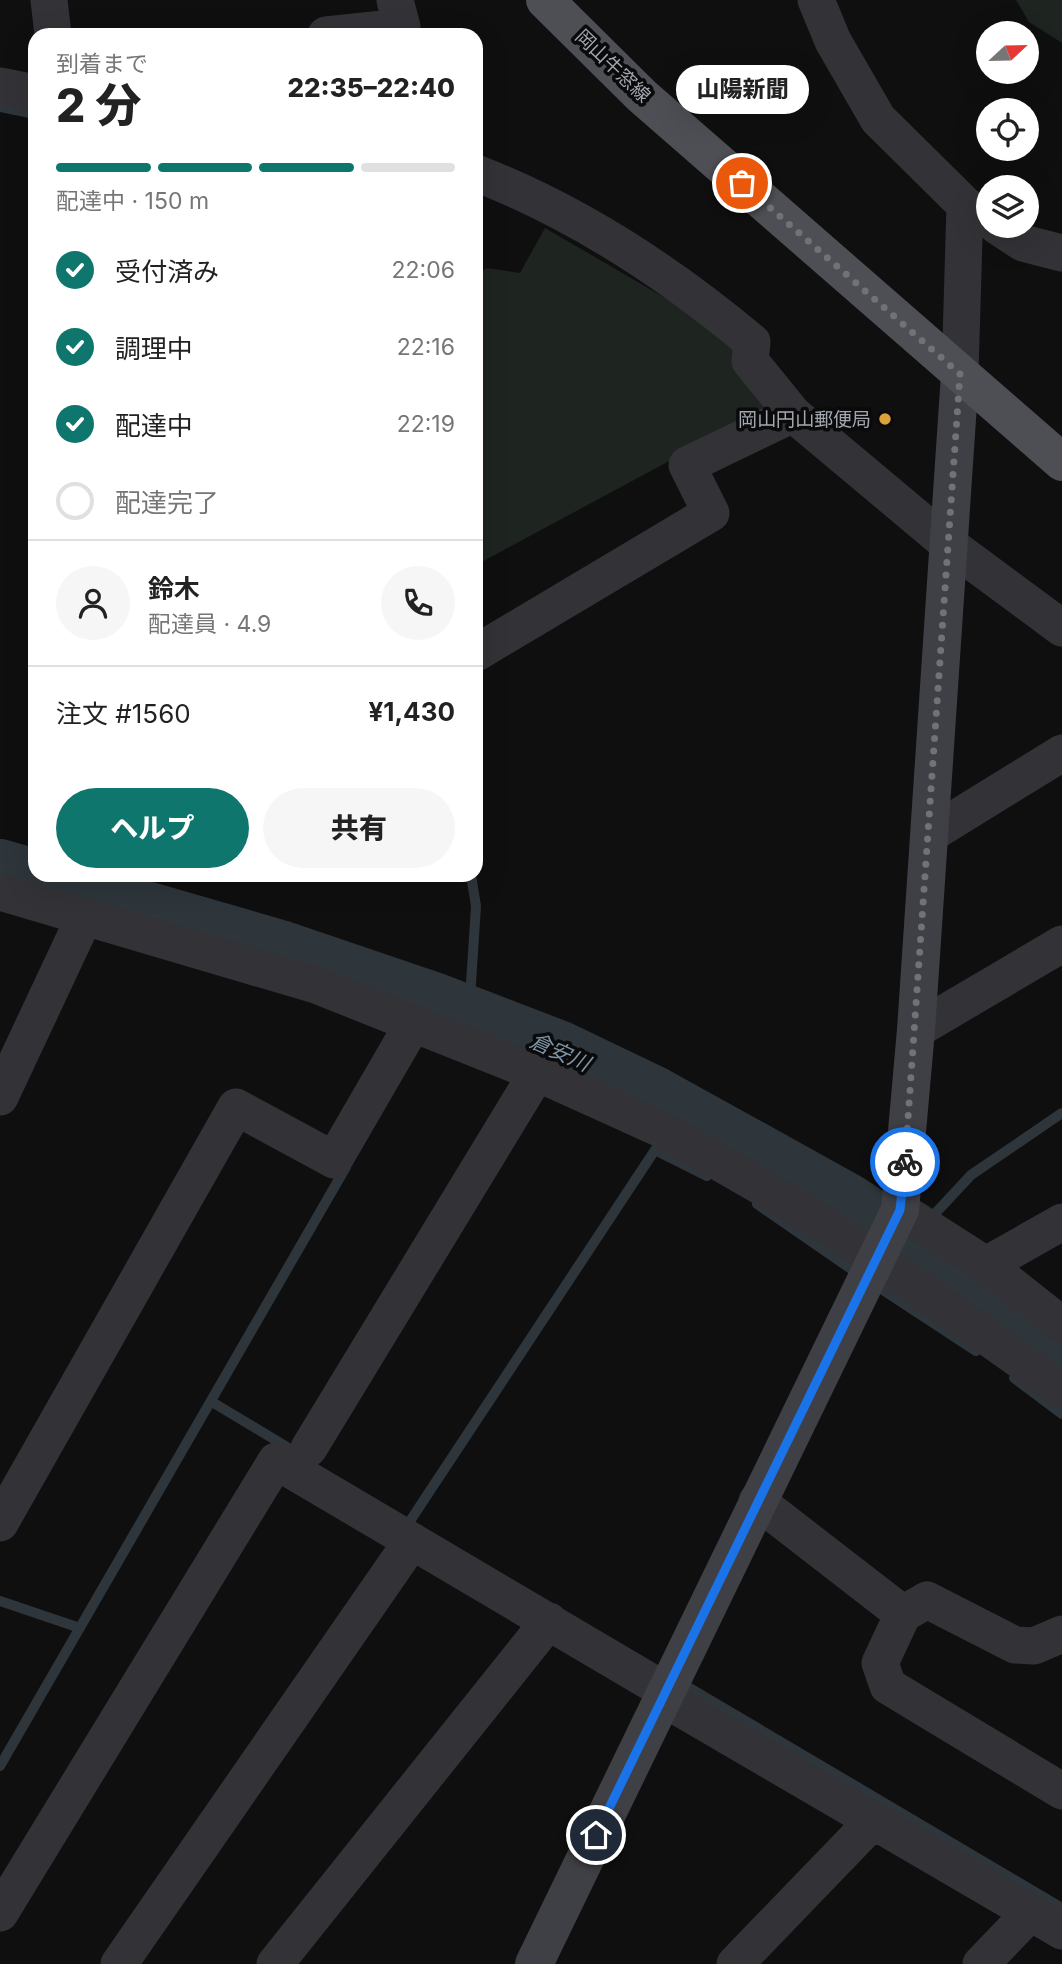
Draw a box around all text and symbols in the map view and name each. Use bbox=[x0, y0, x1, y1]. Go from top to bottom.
north arrow bbox=[976, 21, 1040, 84]
map controls bbox=[976, 21, 1039, 238]
street label: 岡山牛窓線 bbox=[571, 25, 655, 107]
text: 到着まで bbox=[56, 50, 148, 78]
callout: 山陽新聞 bbox=[676, 64, 808, 113]
text: 22:35–22:40 bbox=[287, 72, 455, 103]
text: 山陽新聞 bbox=[697, 75, 789, 103]
text: 2 分 bbox=[56, 77, 141, 133]
button: locate bbox=[976, 98, 1039, 161]
pin bbox=[712, 153, 772, 213]
icon: bag bbox=[723, 164, 761, 202]
button: layers bbox=[976, 175, 1039, 238]
text: 配達中 · 150 m bbox=[56, 187, 209, 215]
icon: check bbox=[56, 251, 94, 289]
text: 受付済み bbox=[115, 256, 219, 287]
text: 22:06 bbox=[392, 256, 455, 284]
icon: check bbox=[56, 328, 94, 366]
text: 調理中 bbox=[115, 333, 193, 364]
text: 22:16 bbox=[397, 333, 455, 361]
icon: check bbox=[56, 405, 94, 443]
place label: 岡山円山郵便局 bbox=[738, 408, 871, 431]
text: 配達中 bbox=[115, 410, 193, 441]
text: 22:19 bbox=[397, 410, 455, 438]
marker: 岡山円山郵便局 bbox=[877, 411, 893, 427]
text: 配達完了 bbox=[115, 487, 219, 518]
button: person bbox=[56, 566, 130, 640]
button: phone bbox=[381, 566, 455, 640]
text: 鈴木 bbox=[148, 573, 200, 604]
text: 配達員 · 4.9 bbox=[148, 610, 271, 638]
text: ¥1,430 bbox=[368, 696, 455, 727]
text: 注文 #1560 bbox=[56, 698, 191, 729]
button: ヘルプ bbox=[56, 788, 249, 868]
button: 共有 bbox=[263, 788, 455, 868]
water label: 倉安川 bbox=[526, 1028, 596, 1077]
courier bbox=[870, 1127, 940, 1197]
icon: bike bbox=[886, 1143, 924, 1181]
pin bbox=[566, 1805, 626, 1865]
icon: home bbox=[577, 1816, 615, 1854]

